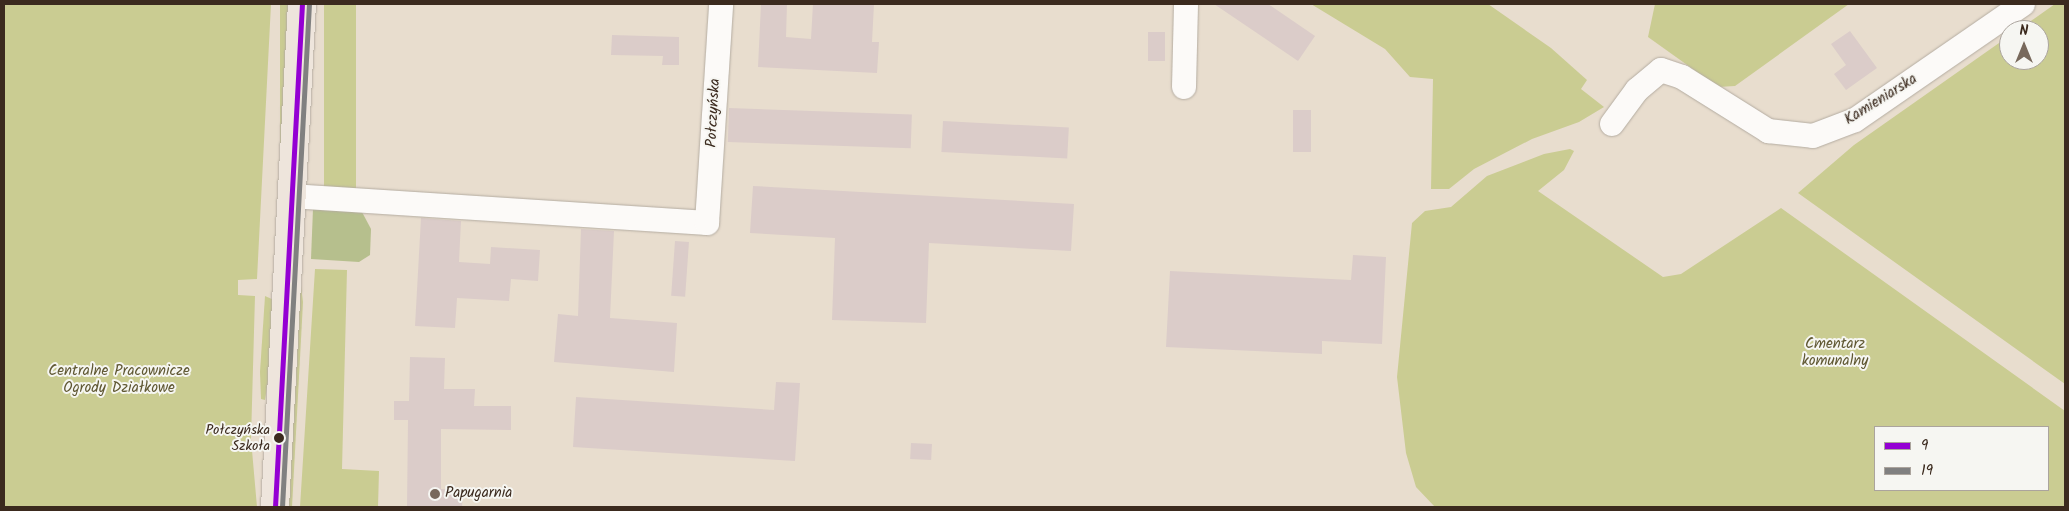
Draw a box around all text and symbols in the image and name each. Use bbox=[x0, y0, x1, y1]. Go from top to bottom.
north arrow bbox=[1999, 20, 2049, 70]
text: N bbox=[2020, 20, 2028, 42]
street label: Kamieniarska bbox=[1841, 71, 1921, 129]
street label: Połczyńska bbox=[703, 78, 725, 148]
park label: Cmentarz komunalny bbox=[1802, 335, 1868, 370]
park label: Centralne Pracownicze Ogrody Działkowe bbox=[48, 362, 190, 397]
place label: Połczyńska Szkoła bbox=[205, 422, 270, 454]
legend bbox=[1874, 426, 2049, 491]
marker: Połczyńska Szkoła bbox=[274, 433, 284, 443]
text: 9 bbox=[1921, 434, 1928, 458]
text: 19 bbox=[1921, 459, 1933, 483]
place label: Papugarnia bbox=[445, 485, 512, 503]
marker: Papugarnia bbox=[429, 488, 441, 500]

